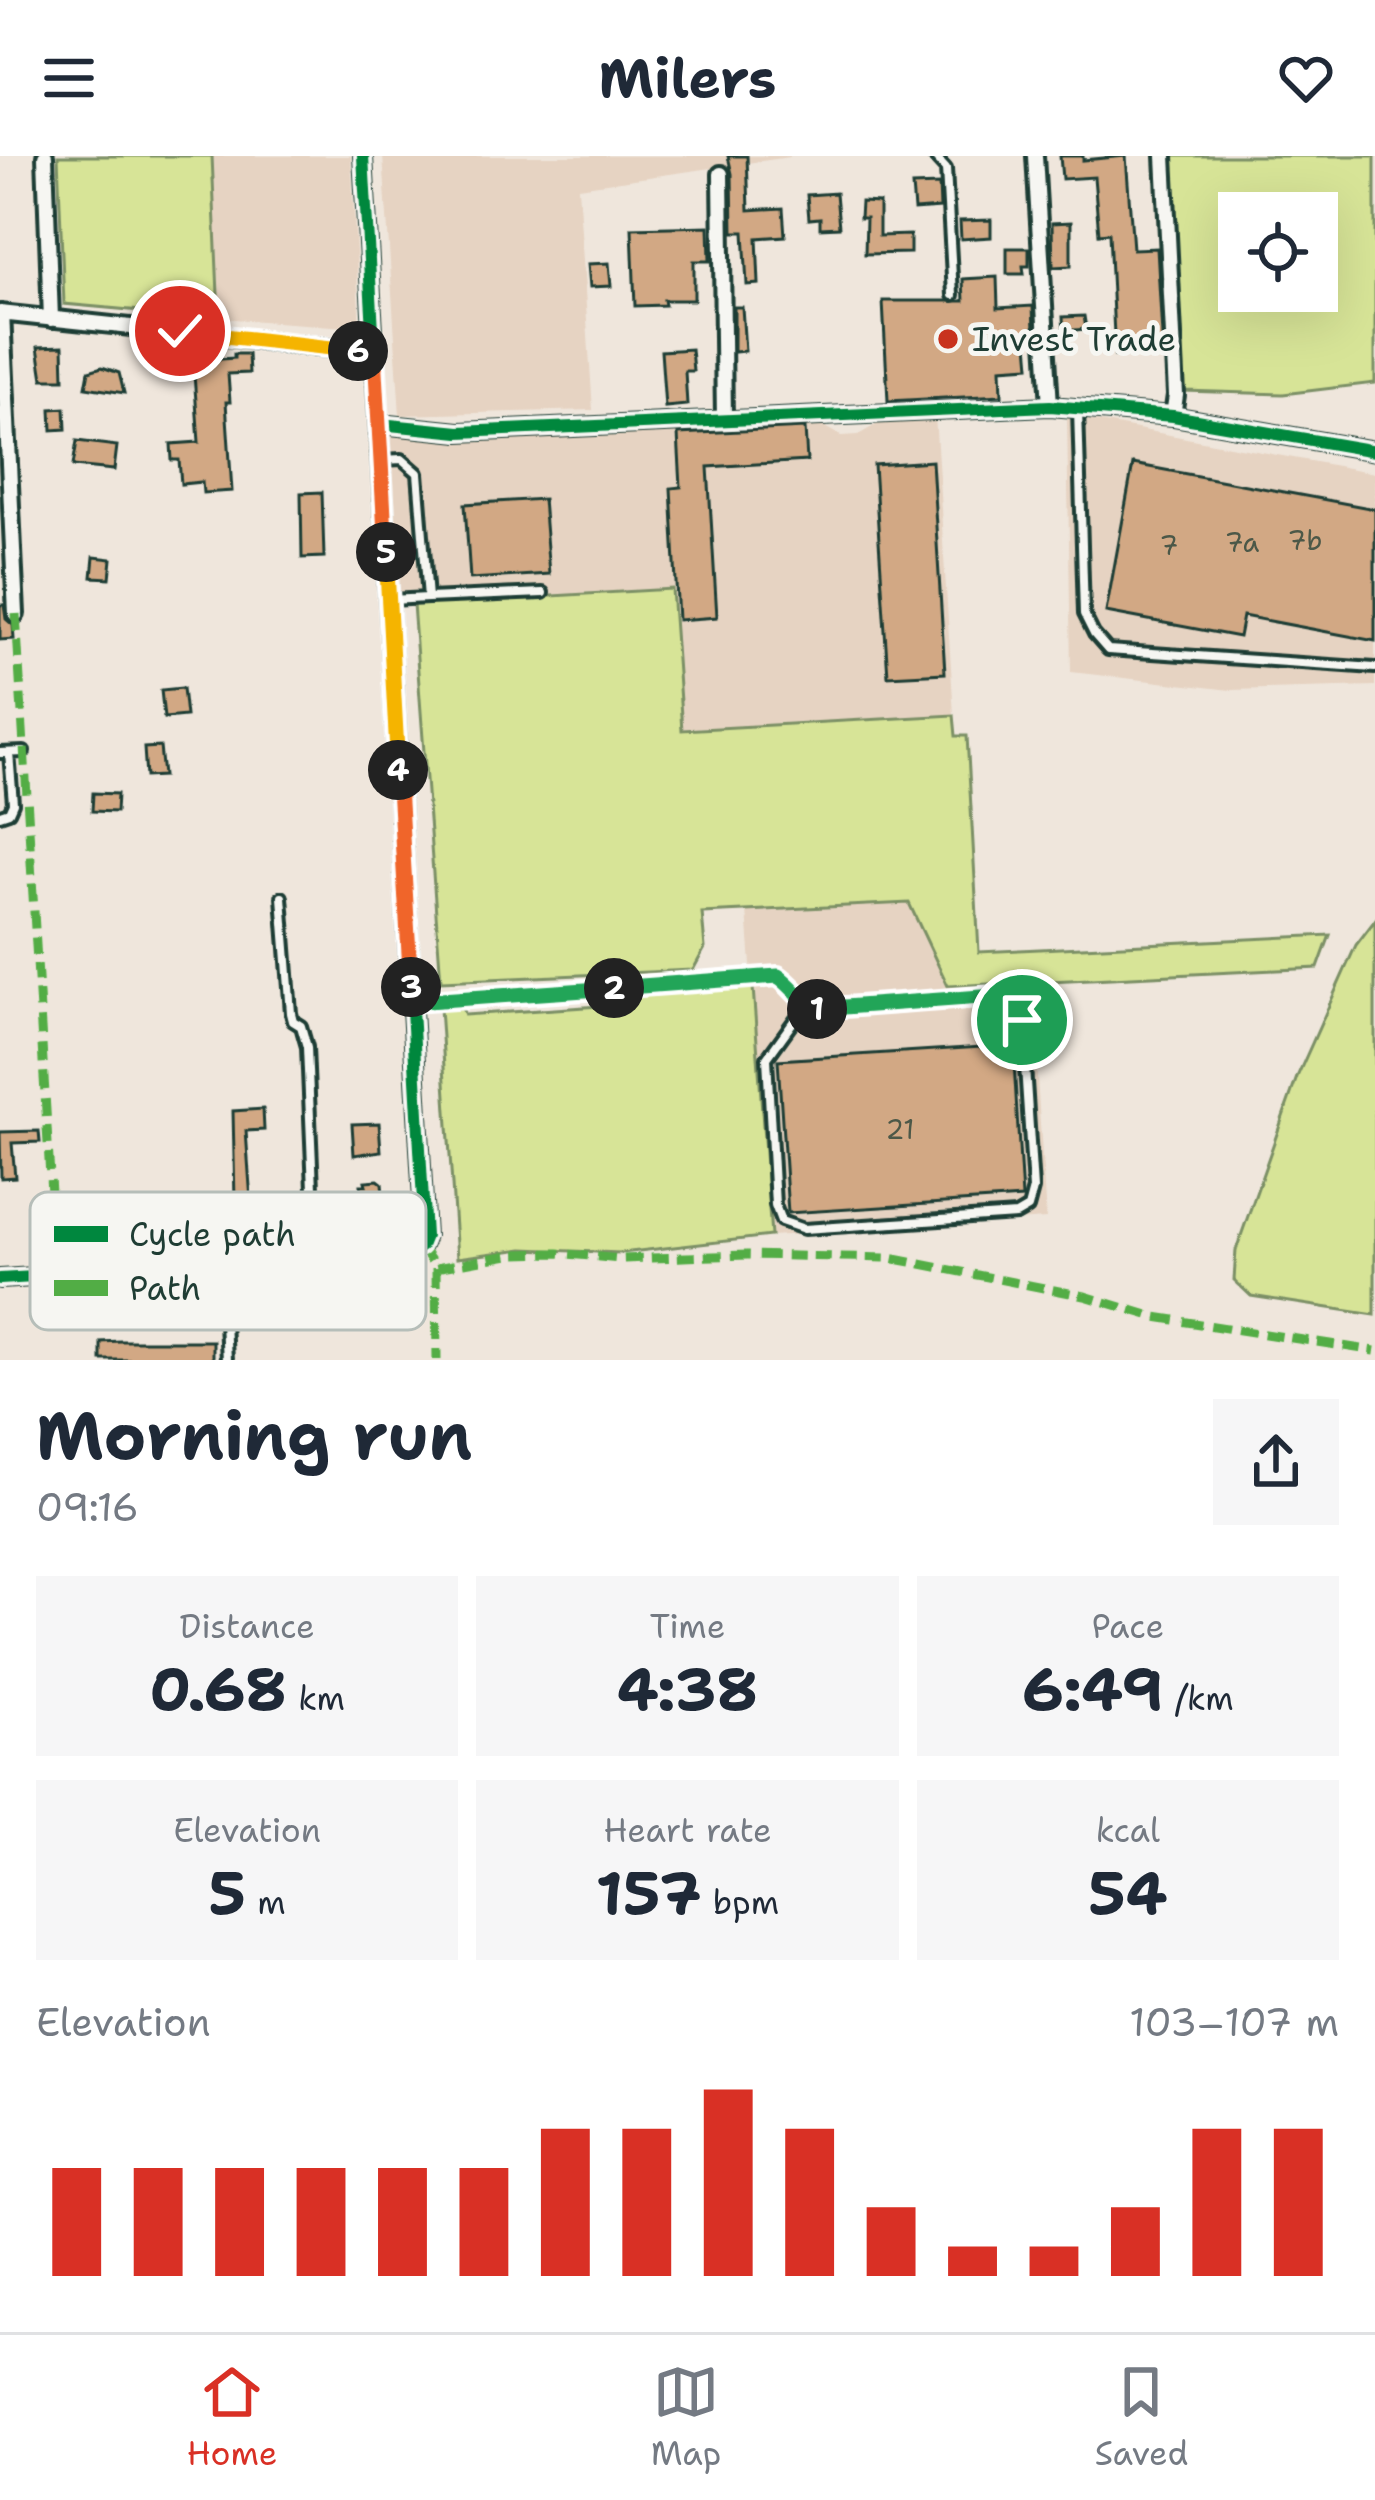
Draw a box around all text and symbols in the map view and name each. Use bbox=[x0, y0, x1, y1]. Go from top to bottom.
text: Milers bbox=[599, 42, 777, 114]
icon: menu bbox=[36, 45, 102, 111]
icon: heart bbox=[1273, 45, 1339, 111]
map controls bbox=[1218, 192, 1338, 312]
button: locate bbox=[1218, 192, 1338, 312]
pin bbox=[129, 280, 231, 382]
icon: check bbox=[147, 298, 213, 364]
place label: Invest Trade bbox=[972, 317, 1176, 362]
pin: 6 bbox=[328, 321, 388, 381]
marker: Invest Trade bbox=[935, 326, 961, 352]
text: 6 bbox=[346, 328, 370, 373]
pin: 5 bbox=[356, 522, 416, 582]
house number: 7b bbox=[1288, 522, 1322, 559]
house number: 7a bbox=[1225, 524, 1259, 561]
house number: 7 bbox=[1160, 527, 1178, 564]
text: 5 bbox=[376, 529, 396, 574]
pin: 4 bbox=[368, 740, 428, 800]
text: 4 bbox=[386, 747, 410, 792]
pin: 3 bbox=[381, 957, 441, 1017]
pin: 2 bbox=[584, 958, 644, 1018]
text: 3 bbox=[399, 964, 423, 1009]
text: 2 bbox=[602, 965, 626, 1010]
pin bbox=[971, 969, 1073, 1071]
pin: 1 bbox=[787, 979, 847, 1039]
text: 1 bbox=[809, 986, 825, 1031]
icon: arrive bbox=[989, 987, 1055, 1053]
house number: 21 bbox=[886, 1111, 914, 1148]
legend bbox=[30, 1192, 426, 1330]
text: Cycle path bbox=[129, 1212, 296, 1257]
text: Path bbox=[129, 1266, 201, 1311]
text: Morning run bbox=[36, 1392, 472, 1480]
button: share bbox=[1213, 1399, 1339, 1525]
text: 09:16 bbox=[36, 1481, 139, 1533]
text: Distance bbox=[180, 1604, 315, 1649]
text: Time bbox=[650, 1604, 725, 1649]
text: Pace bbox=[1092, 1604, 1164, 1649]
text: 0.68 bbox=[149, 1649, 287, 1729]
text: 4:38 bbox=[617, 1649, 758, 1729]
text: 6:49 bbox=[1022, 1649, 1163, 1729]
text: km bbox=[287, 1676, 345, 1721]
text: /km bbox=[1163, 1676, 1234, 1721]
text: Elevation bbox=[173, 1808, 321, 1853]
text: Heart rate bbox=[603, 1808, 772, 1853]
text: kcal bbox=[1096, 1808, 1160, 1853]
text: 5 bbox=[209, 1853, 246, 1933]
text: 157 bbox=[596, 1853, 701, 1933]
text: 54 bbox=[1088, 1853, 1167, 1933]
text: m bbox=[246, 1880, 286, 1925]
text: bpm bbox=[701, 1880, 779, 1925]
text: Elevation bbox=[36, 1996, 211, 2048]
text: 103–107 m bbox=[1129, 1996, 1339, 2048]
tab: Home bbox=[187, 2359, 277, 2476]
tab: Map bbox=[651, 2359, 721, 2476]
tab: Saved bbox=[1095, 2359, 1188, 2476]

